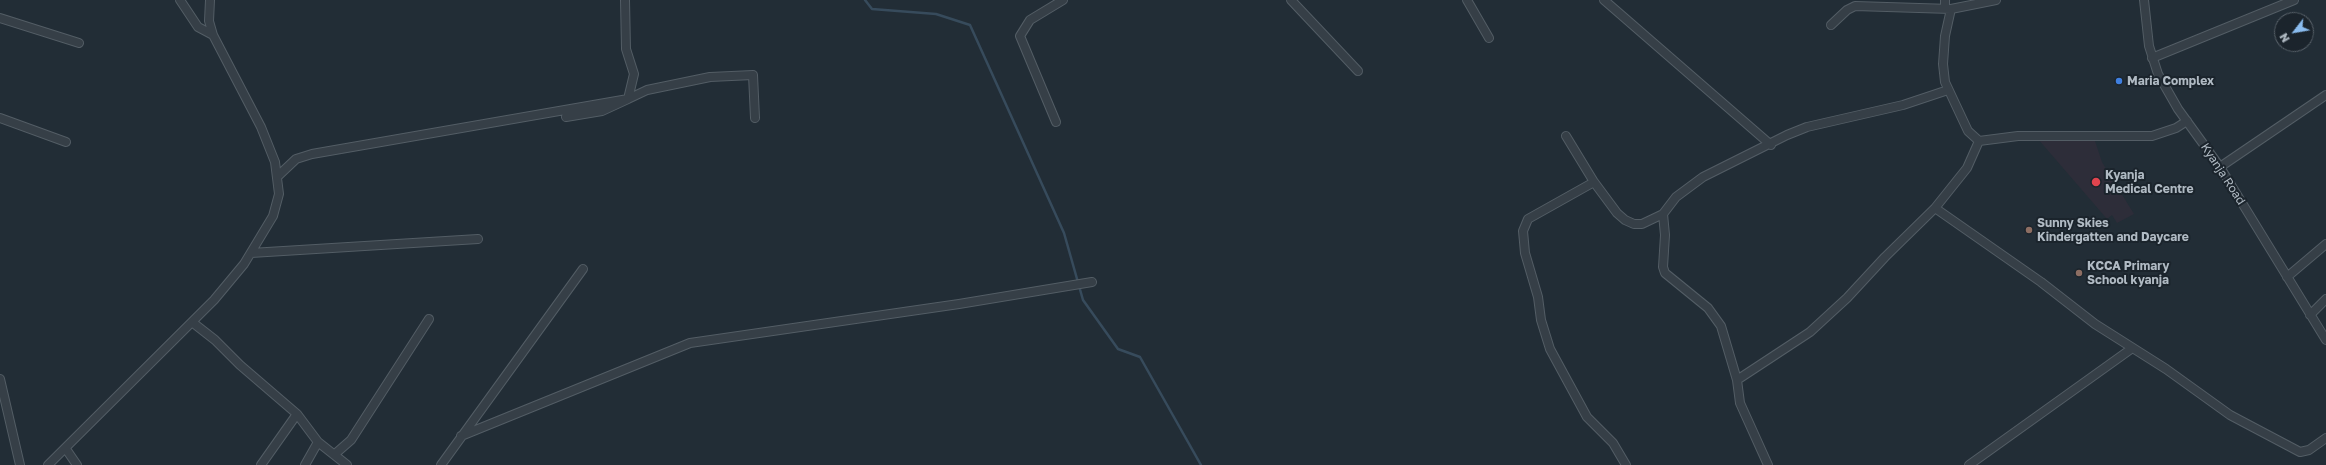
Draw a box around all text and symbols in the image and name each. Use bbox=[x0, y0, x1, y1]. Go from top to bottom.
north arrow bbox=[2274, 12, 2314, 52]
text: N bbox=[2276, 31, 2292, 45]
place label: Maria Complex bbox=[2127, 74, 2214, 88]
marker: Maria Complex bbox=[2114, 76, 2124, 86]
street label: Kyanja Road bbox=[2198, 140, 2248, 208]
place label: Kyanja Medical Centre bbox=[2105, 168, 2194, 196]
marker: Kyanja Medical Centre bbox=[2090, 176, 2102, 188]
place label: Sunny Skies Kindergatten and Daycare bbox=[2037, 216, 2189, 244]
marker: Sunny Skies Kindergatten and Daycare bbox=[2024, 225, 2034, 235]
place label: KCCA Primary School kyanja bbox=[2087, 259, 2169, 287]
marker: KCCA Primary School kyanja bbox=[2074, 268, 2084, 278]

